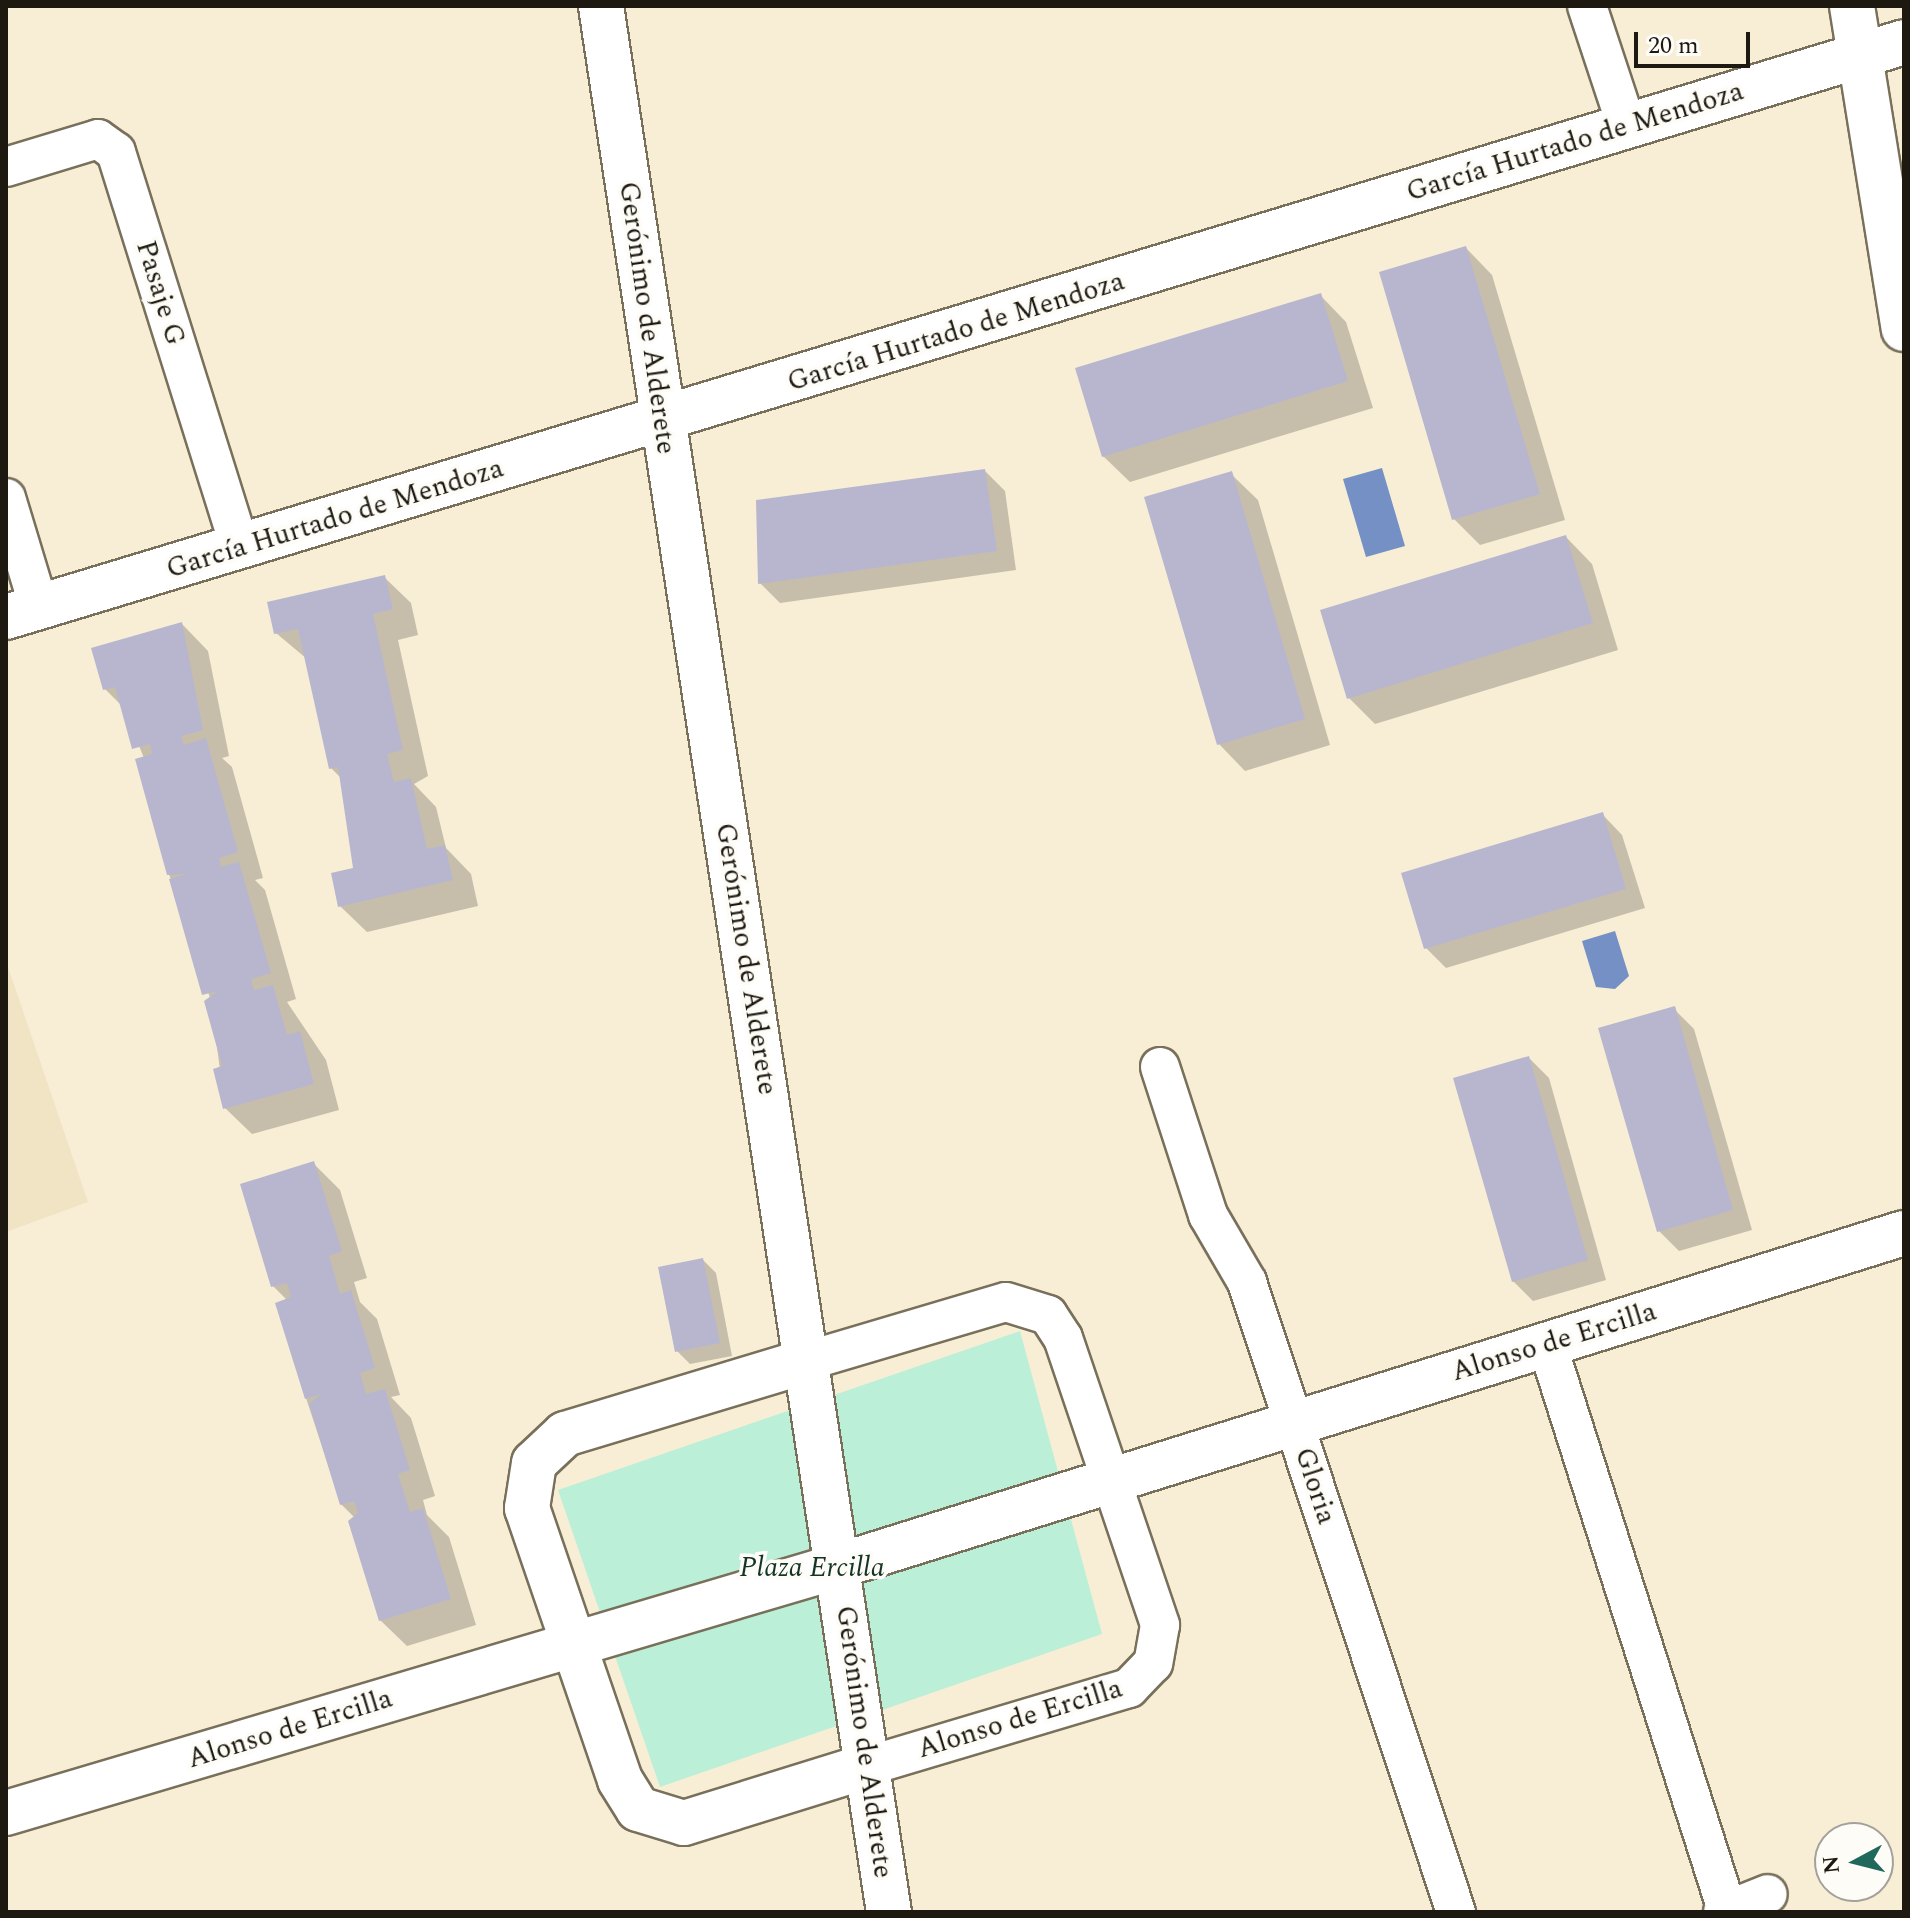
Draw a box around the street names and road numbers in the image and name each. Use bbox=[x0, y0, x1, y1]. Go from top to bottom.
street label: García Hurtado de Mendoza bbox=[1402, 75, 1748, 209]
street label: Gerónimo de Alderete bbox=[611, 180, 683, 456]
street label: Pasaje G bbox=[128, 237, 192, 349]
street label: García Hurtado de Mendoza bbox=[783, 265, 1129, 399]
street label: García Hurtado de Mendoza bbox=[162, 452, 508, 586]
street label: Gerónimo de Alderete bbox=[708, 821, 784, 1097]
street label: Alonso de Ercilla bbox=[1447, 1295, 1661, 1389]
street label: Gloria bbox=[1287, 1444, 1343, 1528]
street label: Gerónimo de Alderete bbox=[828, 1604, 900, 1880]
street label: Alonso de Ercilla bbox=[913, 1672, 1127, 1766]
street label: Alonso de Ercilla bbox=[183, 1682, 397, 1776]

